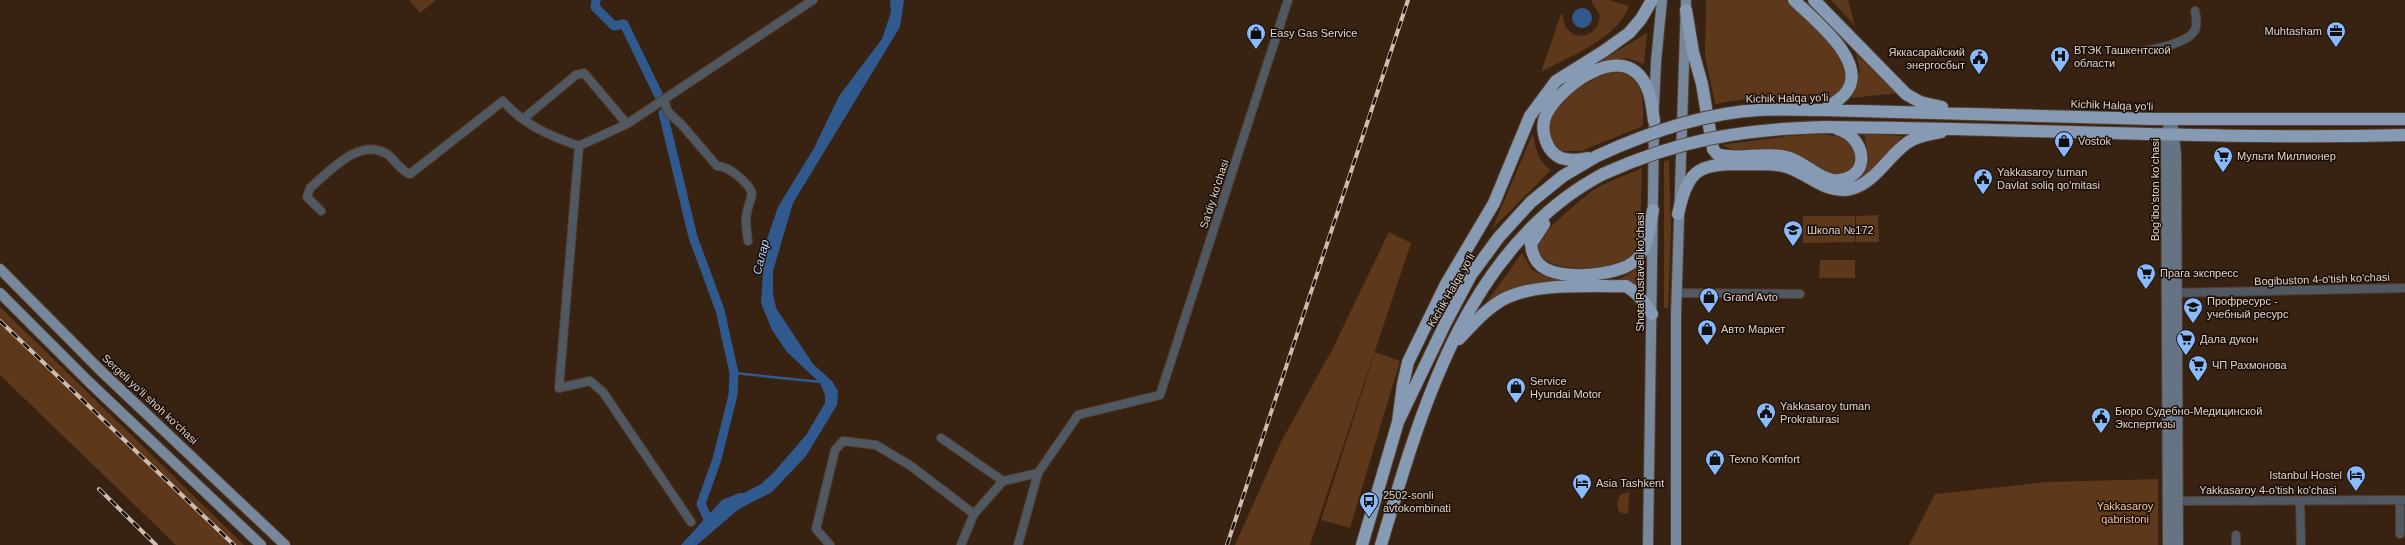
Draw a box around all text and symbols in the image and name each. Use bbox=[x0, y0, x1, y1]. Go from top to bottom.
office icon: Muhtasham bbox=[2325, 20, 2347, 48]
shop icon: Easy Gas Service bbox=[1245, 22, 1267, 50]
place label: Muhtasham bbox=[2265, 25, 2322, 37]
place label: Easy Gas Service bbox=[1270, 27, 1357, 39]
place label: ВТЭК Ташкентской области bbox=[2074, 44, 2171, 69]
hospital icon: ВТЭК Ташкентской области bbox=[2049, 45, 2071, 73]
place label: Яккасарайский энергосбыт bbox=[1888, 46, 1965, 71]
public building icon: Яккасарайский энергосбыт bbox=[1968, 47, 1990, 75]
street label: Kichik Halqa yo'li bbox=[1745, 91, 1829, 105]
street label: Kichik Halqa yo'li bbox=[2070, 98, 2154, 112]
shop icon: Vostok bbox=[2053, 130, 2075, 158]
place label: Vostok bbox=[2078, 135, 2112, 147]
street label: Bogʻiboʻston koʻchasi bbox=[2149, 139, 2161, 241]
supermarket icon: Мульти Миллионер bbox=[2212, 145, 2234, 173]
place label: Мульти Миллионер bbox=[2237, 150, 2336, 162]
street label: Sa'diy ko'chasi bbox=[1197, 158, 1231, 230]
place label: Yakkasaroy tuman Davlat soliq qo'mitasi bbox=[1997, 166, 2100, 191]
public building icon: Yakkasaroy tuman Davlat soliq qo'mitasi bbox=[1972, 167, 1994, 195]
street label: Shota Rustaveli ko'chasi bbox=[1634, 212, 1646, 332]
school or university icon: Школа №172 bbox=[1782, 219, 1804, 247]
place label: Школа №172 bbox=[1807, 224, 1874, 236]
water label: Салар bbox=[750, 238, 772, 276]
street label: Kichik Halqa yo'li bbox=[1425, 251, 1477, 329]
supermarket icon: Прага экспресс bbox=[2135, 262, 2157, 290]
place label: Прага экспресс bbox=[2160, 267, 2239, 279]
street label: Bogibuston 4-o'tish ko'chasi bbox=[2254, 271, 2390, 287]
shop icon: Grand Avto bbox=[1698, 286, 1720, 314]
place label: Grand Avto bbox=[1723, 291, 1778, 303]
place label: Профресурс - учебный ресурс bbox=[2207, 295, 2289, 320]
school or university icon: Профресурс - учебный ресурс bbox=[2182, 296, 2204, 324]
shop icon: Авто Маркет bbox=[1696, 318, 1718, 346]
place label: Авто Маркет bbox=[1721, 323, 1785, 335]
supermarket icon: Дала дукон bbox=[2175, 328, 2197, 356]
place label: Дала дукон bbox=[2200, 333, 2258, 345]
street label: Sergeli yo‘li shoh ko‘chasi bbox=[100, 352, 200, 446]
supermarket icon: ЧП Рахмонова bbox=[2187, 354, 2209, 382]
place label: ЧП Рахмонова bbox=[2212, 359, 2287, 371]
place label: Service Hyundai Motor bbox=[1530, 375, 1602, 400]
shop icon: Service Hyundai Motor bbox=[1505, 376, 1527, 404]
place label: Yakkasaroy tuman Prokraturasi bbox=[1780, 400, 1870, 425]
public building icon: Yakkasaroy tuman Prokraturasi bbox=[1755, 401, 1777, 429]
place label: Бюро Судебно-Медицинской Экспертизы bbox=[2115, 405, 2262, 430]
public building icon: Бюро Судебно-Медицинской Экспертизы bbox=[2090, 406, 2112, 434]
shop icon: Texno Komfort bbox=[1704, 448, 1726, 476]
place label: Texno Komfort bbox=[1729, 453, 1800, 465]
hotel icon: Istanbul Hostel bbox=[2345, 464, 2367, 492]
place label: Istanbul Hostel bbox=[2269, 469, 2342, 481]
hotel icon: Asia Tashkent bbox=[1571, 472, 1593, 500]
place label: Asia Tashkent bbox=[1596, 477, 1664, 489]
street label: Yakkasaroy 4-o'tish ko'chasi bbox=[2199, 484, 2337, 496]
place label: 2502-sonli avtokombinati bbox=[1383, 489, 1451, 514]
bus stop icon: 2502-sonli avtokombinati bbox=[1358, 490, 1380, 518]
park label: Yakkasaroy qabristoni bbox=[2097, 500, 2154, 525]

